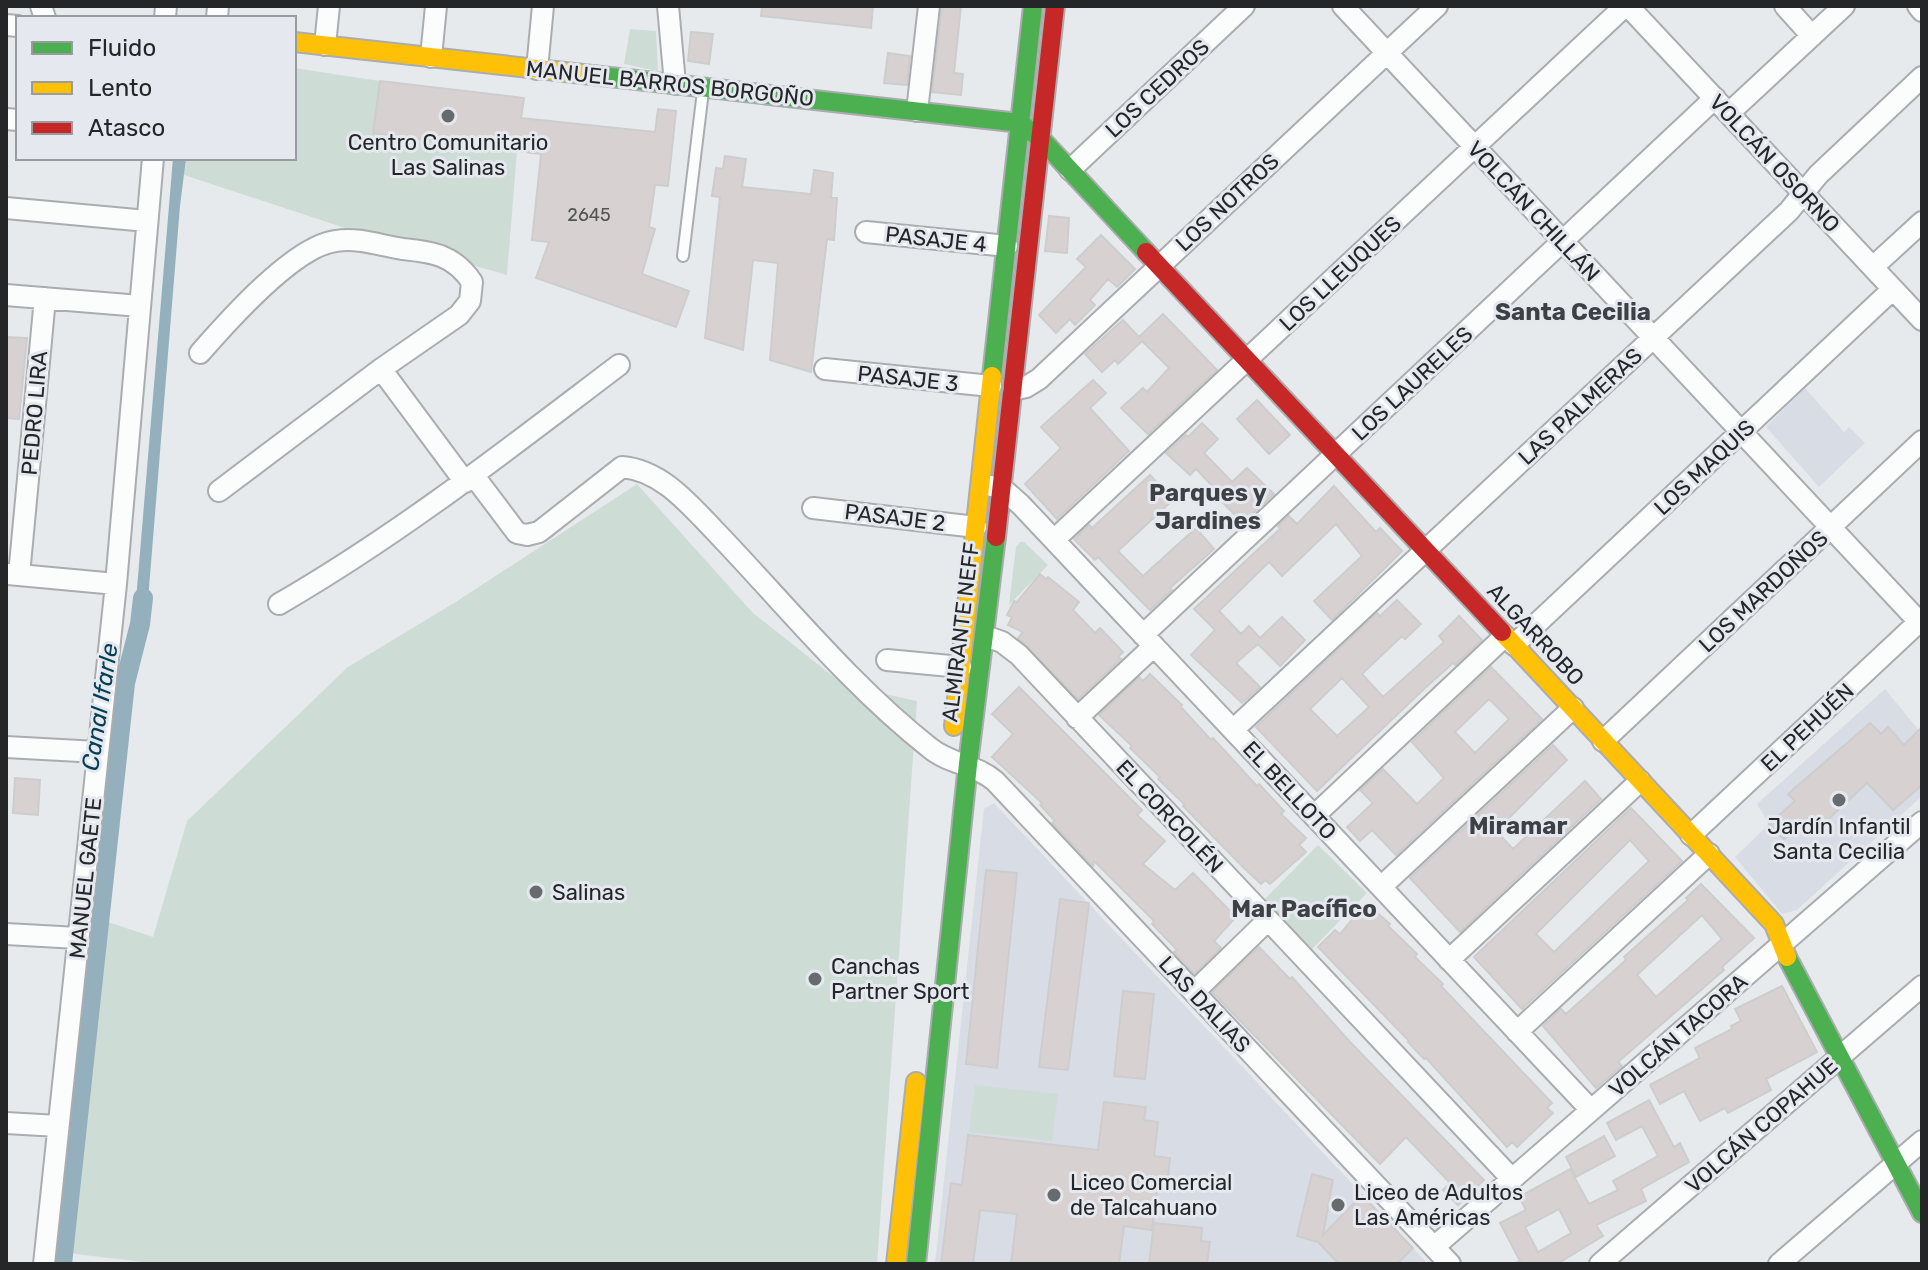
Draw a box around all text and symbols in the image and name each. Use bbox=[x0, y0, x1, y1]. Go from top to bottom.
legend bbox=[16, 16, 296, 160]
street label: LOS CEDROS bbox=[1100, 33, 1215, 143]
text: Fluido bbox=[88, 34, 156, 62]
street label: MANUEL BARROS BORGOÑO bbox=[525, 55, 815, 112]
text: Lento bbox=[88, 74, 152, 102]
street label: VOLCÁN OSORNO bbox=[1704, 89, 1846, 238]
marker: Centro Comunitario Las Salinas bbox=[439, 107, 457, 125]
text: Atasco bbox=[88, 114, 165, 142]
place label: Centro Comunitario Las Salinas bbox=[348, 129, 548, 181]
street label: VOLCÁN CHILLÁN bbox=[1462, 136, 1606, 287]
street label: LOS NOTROS bbox=[1170, 148, 1285, 257]
house number: 2645 bbox=[567, 204, 611, 226]
street label: LOS LLEUQUES bbox=[1274, 210, 1407, 337]
street label: PASAJE 4 bbox=[884, 221, 988, 258]
district label: Santa Cecilia bbox=[1495, 298, 1651, 326]
street label: LOS LAURELES bbox=[1346, 320, 1478, 446]
street label: LAS PALMERAS bbox=[1513, 342, 1648, 471]
street label: PEDRO LIRA bbox=[16, 349, 53, 476]
street label: PASAJE 3 bbox=[856, 360, 960, 397]
street label: LOS MAQUIS bbox=[1648, 414, 1760, 521]
district label: Parques y Jardines bbox=[1149, 479, 1267, 535]
street label: PASAJE 2 bbox=[843, 498, 947, 537]
street label: LOS MARDOÑOS bbox=[1693, 525, 1833, 658]
street label: ALMIRANTE NEFF bbox=[936, 541, 985, 723]
street label: ALGARROBO bbox=[1482, 578, 1590, 691]
water label: Canal Ifarle bbox=[76, 641, 124, 773]
street label: EL PEHUÉN bbox=[1755, 677, 1860, 777]
street label: EL BELLOTO bbox=[1237, 735, 1342, 845]
street label: EL CORCOLÉN bbox=[1110, 754, 1229, 879]
marker: Jardín Infantil Santa Cecilia bbox=[1830, 791, 1848, 809]
street label: MANUEL GAETE bbox=[64, 796, 107, 960]
district label: Miramar bbox=[1469, 812, 1567, 840]
place label: Jardín Infantil Santa Cecilia bbox=[1767, 813, 1911, 865]
place label: Salinas bbox=[552, 879, 625, 906]
marker: Salinas bbox=[527, 883, 545, 901]
district label: Mar Pacífico bbox=[1231, 895, 1377, 923]
street label: LAS DALIAS bbox=[1153, 950, 1256, 1058]
place label: Canchas Partner Sport bbox=[831, 953, 970, 1005]
street label: VOLCÁN TACORA bbox=[1604, 968, 1753, 1103]
marker: Canchas Partner Sport bbox=[806, 970, 824, 988]
street label: VOLCÁN COPAHUE bbox=[1680, 1052, 1843, 1199]
place label: Liceo Comercial de Talcahuano bbox=[1070, 1169, 1232, 1221]
place label: Liceo de Adultos Las Américas bbox=[1354, 1179, 1523, 1231]
marker: Liceo Comercial de Talcahuano bbox=[1045, 1186, 1063, 1204]
marker: Liceo de Adultos Las Américas bbox=[1329, 1196, 1347, 1214]

